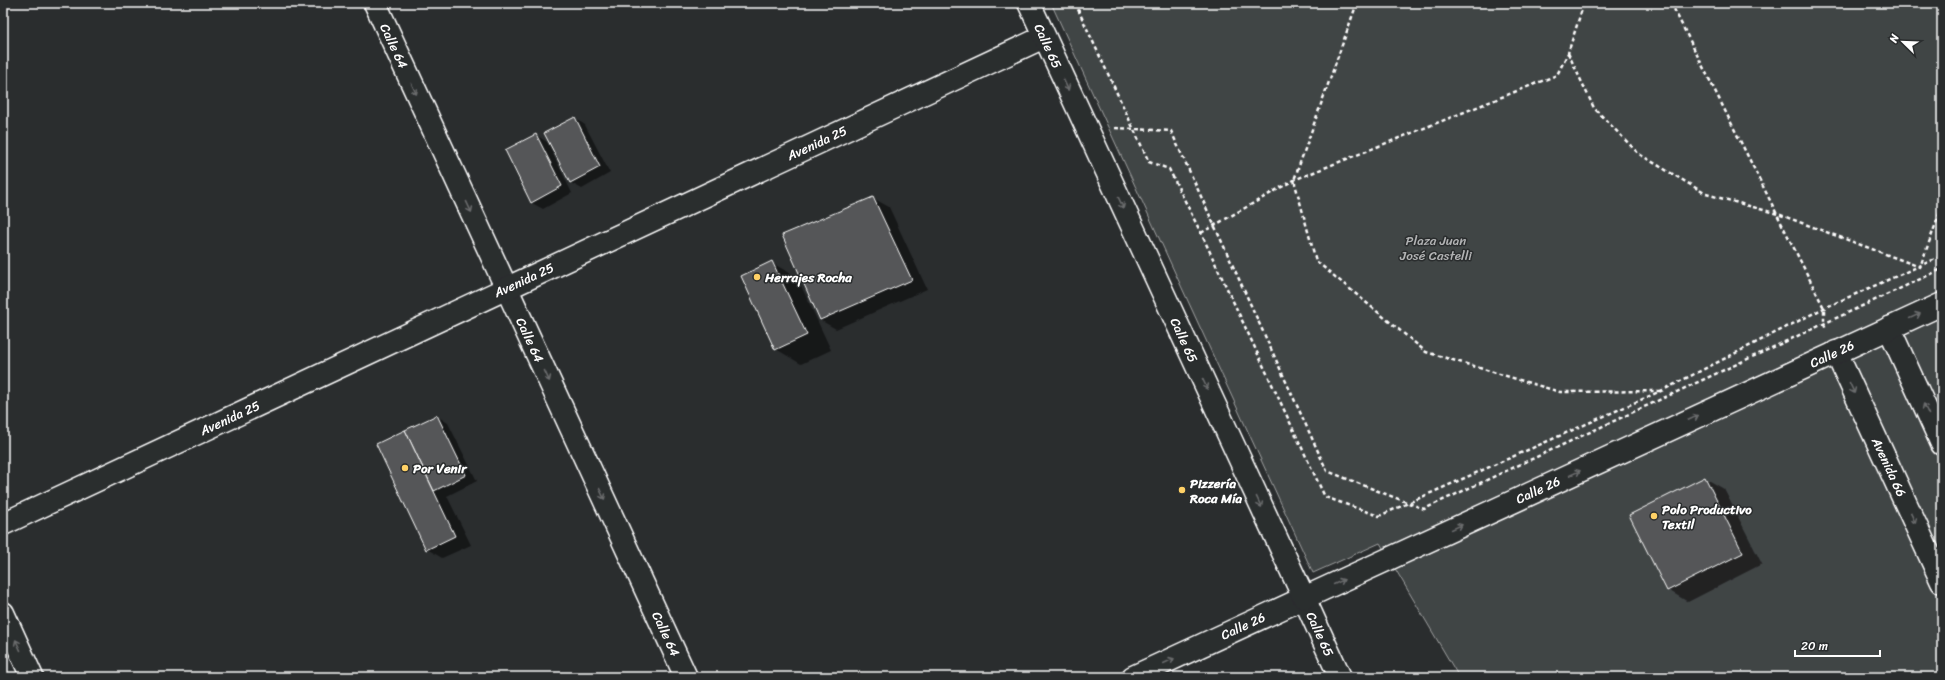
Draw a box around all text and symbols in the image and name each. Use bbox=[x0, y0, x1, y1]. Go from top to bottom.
street label: Calle 64 bbox=[374, 20, 414, 72]
street label: Calle 65 bbox=[1028, 20, 1068, 72]
north arrow bbox=[1883, 22, 1923, 62]
text: N bbox=[1884, 31, 1905, 46]
one-way arrow bbox=[1063, 78, 1071, 90]
one-way arrow bbox=[411, 83, 419, 95]
street label: Avenida 25 bbox=[782, 119, 851, 167]
one-way arrow bbox=[1118, 197, 1125, 209]
one-way arrow bbox=[466, 201, 473, 213]
park label: Plaza Juan José Castelli bbox=[1399, 229, 1472, 267]
street label: Avenida 25 bbox=[489, 256, 558, 304]
place label: Herrajes Rocha bbox=[764, 266, 852, 289]
marker: Herrajes Rocha bbox=[752, 272, 762, 282]
one-way arrow bbox=[1909, 312, 1921, 319]
street label: Calle 64 bbox=[510, 314, 550, 366]
street label: Calle 65 bbox=[1164, 314, 1204, 366]
street label: Calle 26 bbox=[1806, 334, 1858, 374]
one-way arrow bbox=[544, 370, 551, 382]
one-way arrow bbox=[1202, 378, 1209, 390]
one-way arrow bbox=[1849, 381, 1856, 393]
street label: Avenida 25 bbox=[195, 394, 264, 442]
one-way arrow bbox=[1922, 403, 1929, 415]
one-way arrow bbox=[1687, 414, 1699, 421]
street label: Avenida 66 bbox=[1865, 433, 1913, 501]
place label: Por Venir bbox=[413, 457, 468, 480]
marker: Por Venir bbox=[400, 463, 410, 473]
one-way arrow bbox=[1569, 469, 1581, 476]
street label: Calle 26 bbox=[1512, 470, 1564, 510]
place label: Pizzería Roca Mía bbox=[1189, 472, 1243, 510]
marker: Pizzería Roca Mía bbox=[1177, 485, 1187, 495]
one-way arrow bbox=[599, 488, 606, 500]
one-way arrow bbox=[1256, 496, 1263, 508]
place label: Polo Productivo Textil bbox=[1662, 498, 1752, 536]
marker: Polo Productivo Textil bbox=[1649, 511, 1659, 521]
one-way arrow bbox=[1909, 512, 1917, 524]
one-way arrow bbox=[1451, 523, 1463, 530]
one-way arrow bbox=[1333, 578, 1345, 585]
street label: Calle 26 bbox=[1217, 606, 1269, 646]
street label: Calle 64 bbox=[646, 608, 686, 660]
street label: Calle 65 bbox=[1300, 608, 1340, 660]
scale bar bbox=[1795, 632, 1880, 658]
text: 20 m bbox=[1801, 635, 1828, 657]
one-way arrow bbox=[14, 640, 21, 652]
one-way arrow bbox=[1162, 657, 1174, 664]

